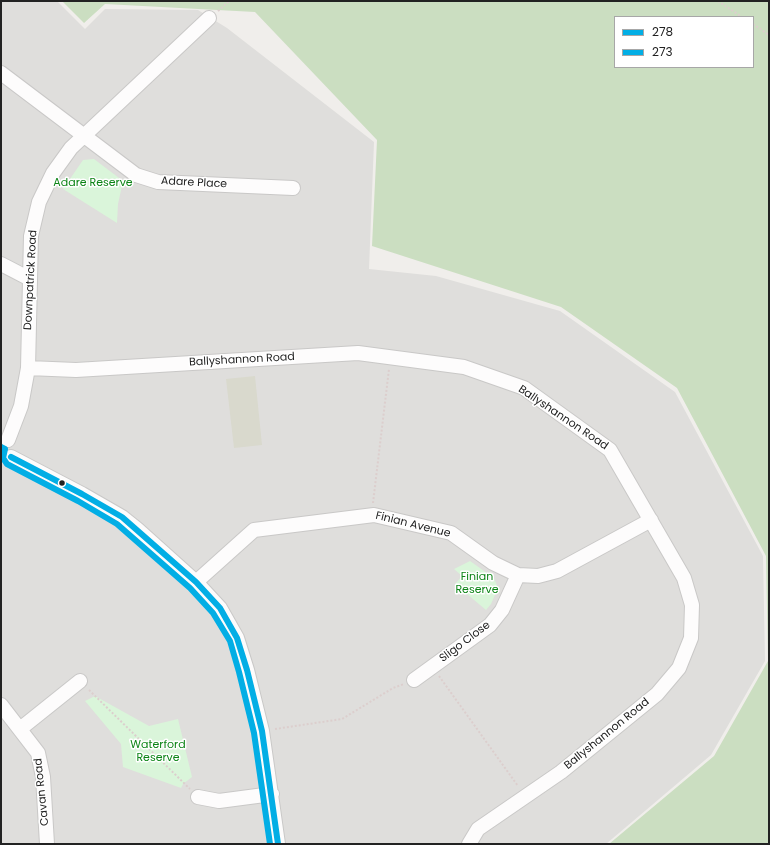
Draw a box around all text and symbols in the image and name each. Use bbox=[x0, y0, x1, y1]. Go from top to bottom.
legend bbox=[614, 16, 754, 68]
text: 278 bbox=[652, 23, 673, 40]
text: 273 bbox=[652, 43, 673, 60]
street label: Adare Place bbox=[161, 175, 227, 191]
park label: Adare Reserve bbox=[53, 176, 133, 190]
street label: Downpatrick Road bbox=[22, 230, 40, 330]
street label: Ballyshannon Road bbox=[189, 351, 295, 369]
street label: Ballyshannon Road bbox=[515, 383, 611, 453]
unlabelled marker bbox=[57, 478, 67, 488]
street label: Finian Avenue bbox=[374, 509, 452, 541]
park label: Finian Reserve bbox=[455, 570, 499, 596]
street label: Sligo Close bbox=[437, 619, 493, 665]
street label: Ballyshannon Road bbox=[562, 696, 652, 772]
park label: Waterford Reserve bbox=[130, 738, 186, 764]
street label: Cavan Road bbox=[32, 757, 52, 827]

